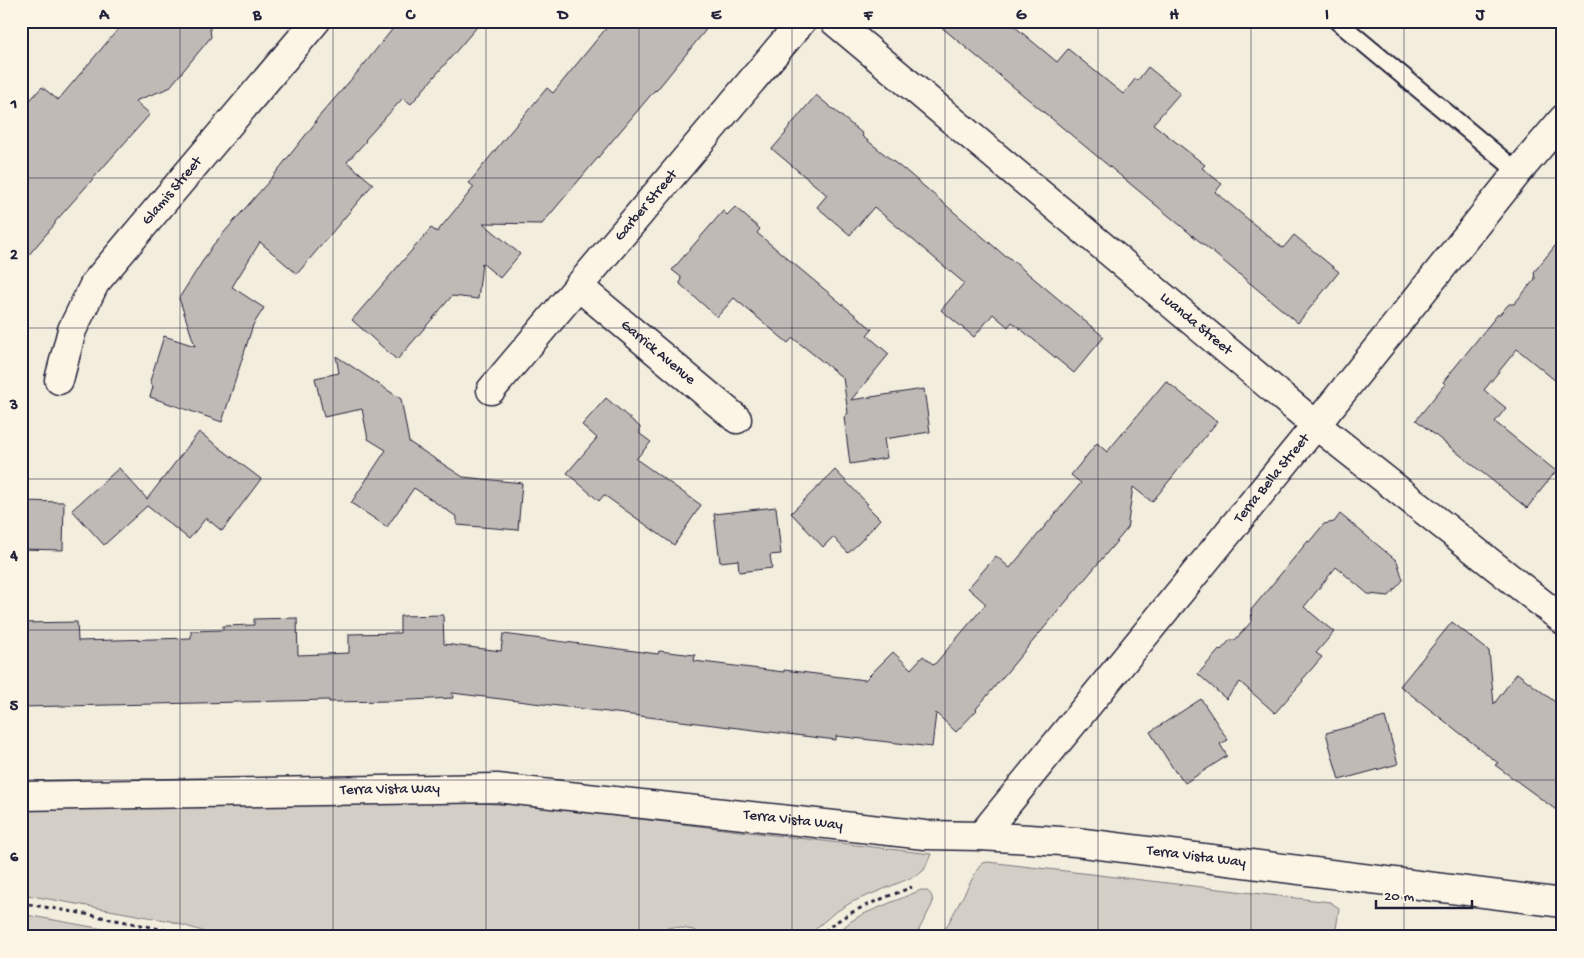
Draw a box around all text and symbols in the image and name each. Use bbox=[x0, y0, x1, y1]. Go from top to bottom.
text: A bbox=[98, 7, 110, 26]
text: B bbox=[252, 7, 262, 26]
text: C bbox=[405, 7, 416, 26]
text: D bbox=[556, 7, 569, 26]
text: E bbox=[711, 7, 722, 26]
text: F bbox=[863, 7, 874, 26]
text: G bbox=[1016, 7, 1027, 26]
text: H bbox=[1169, 7, 1179, 26]
text: I bbox=[1325, 7, 1329, 26]
text: J bbox=[1475, 7, 1486, 26]
text: 1 bbox=[10, 96, 17, 115]
street label: Glamis Street bbox=[138, 152, 208, 229]
street label: Garber Street bbox=[611, 165, 683, 245]
text: 2 bbox=[10, 247, 18, 266]
street label: Luanda Street bbox=[1156, 289, 1237, 361]
street label: Garrick Avenue bbox=[617, 316, 699, 389]
text: 3 bbox=[9, 397, 18, 416]
street label: Terra Bella Street bbox=[1230, 429, 1315, 528]
text: 4 bbox=[9, 548, 18, 567]
text: 5 bbox=[10, 698, 19, 717]
street label: Terra Vista Way bbox=[339, 780, 441, 800]
street label: Terra Vista Way bbox=[742, 806, 844, 835]
street label: Terra Vista Way bbox=[1145, 842, 1247, 872]
text: 6 bbox=[10, 849, 19, 868]
scale bar bbox=[1376, 878, 1473, 910]
text: 20 m bbox=[1384, 888, 1414, 906]

